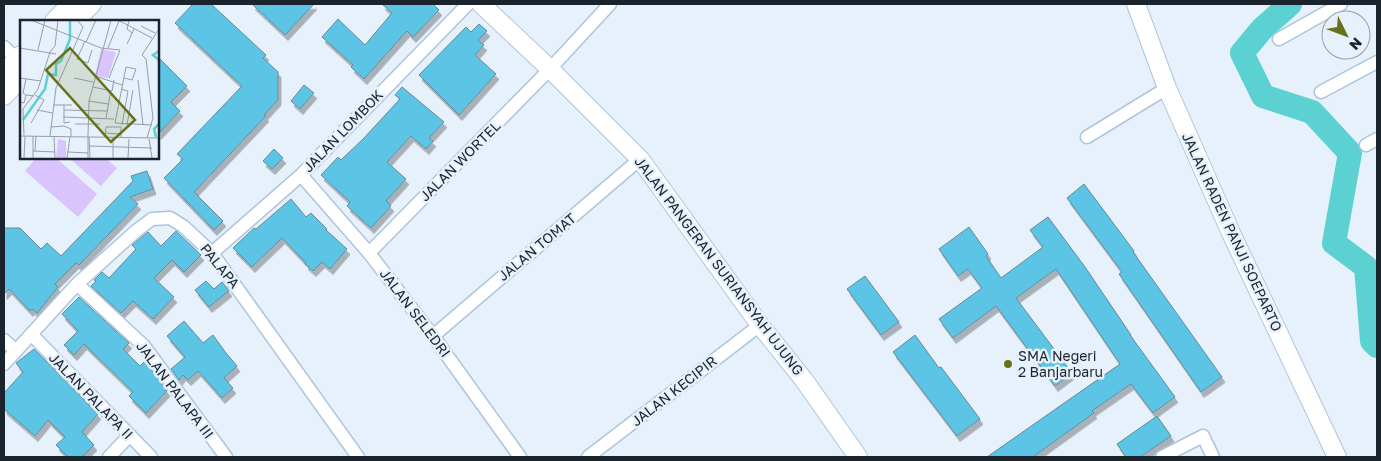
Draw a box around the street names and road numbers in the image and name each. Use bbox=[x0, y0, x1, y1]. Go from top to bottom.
street label: JALAN LOMBOK bbox=[299, 86, 386, 175]
street label: JALAN WORTEL bbox=[416, 117, 503, 204]
street label: JALAN RADEN PANJI SOEPARTO bbox=[1179, 130, 1286, 334]
street label: JALAN PANGERAN SURIANSYAH UJUNG bbox=[631, 153, 807, 379]
street label: JALAN TOMAT bbox=[494, 209, 579, 284]
street label: PALAPA bbox=[197, 240, 244, 292]
street label: JALAN SELEDRI bbox=[377, 265, 454, 360]
street label: JALAN PALAPA III bbox=[133, 337, 218, 442]
street label: JALAN PALAPA II bbox=[46, 349, 137, 442]
street label: JALAN KECIPIR bbox=[628, 352, 720, 429]

